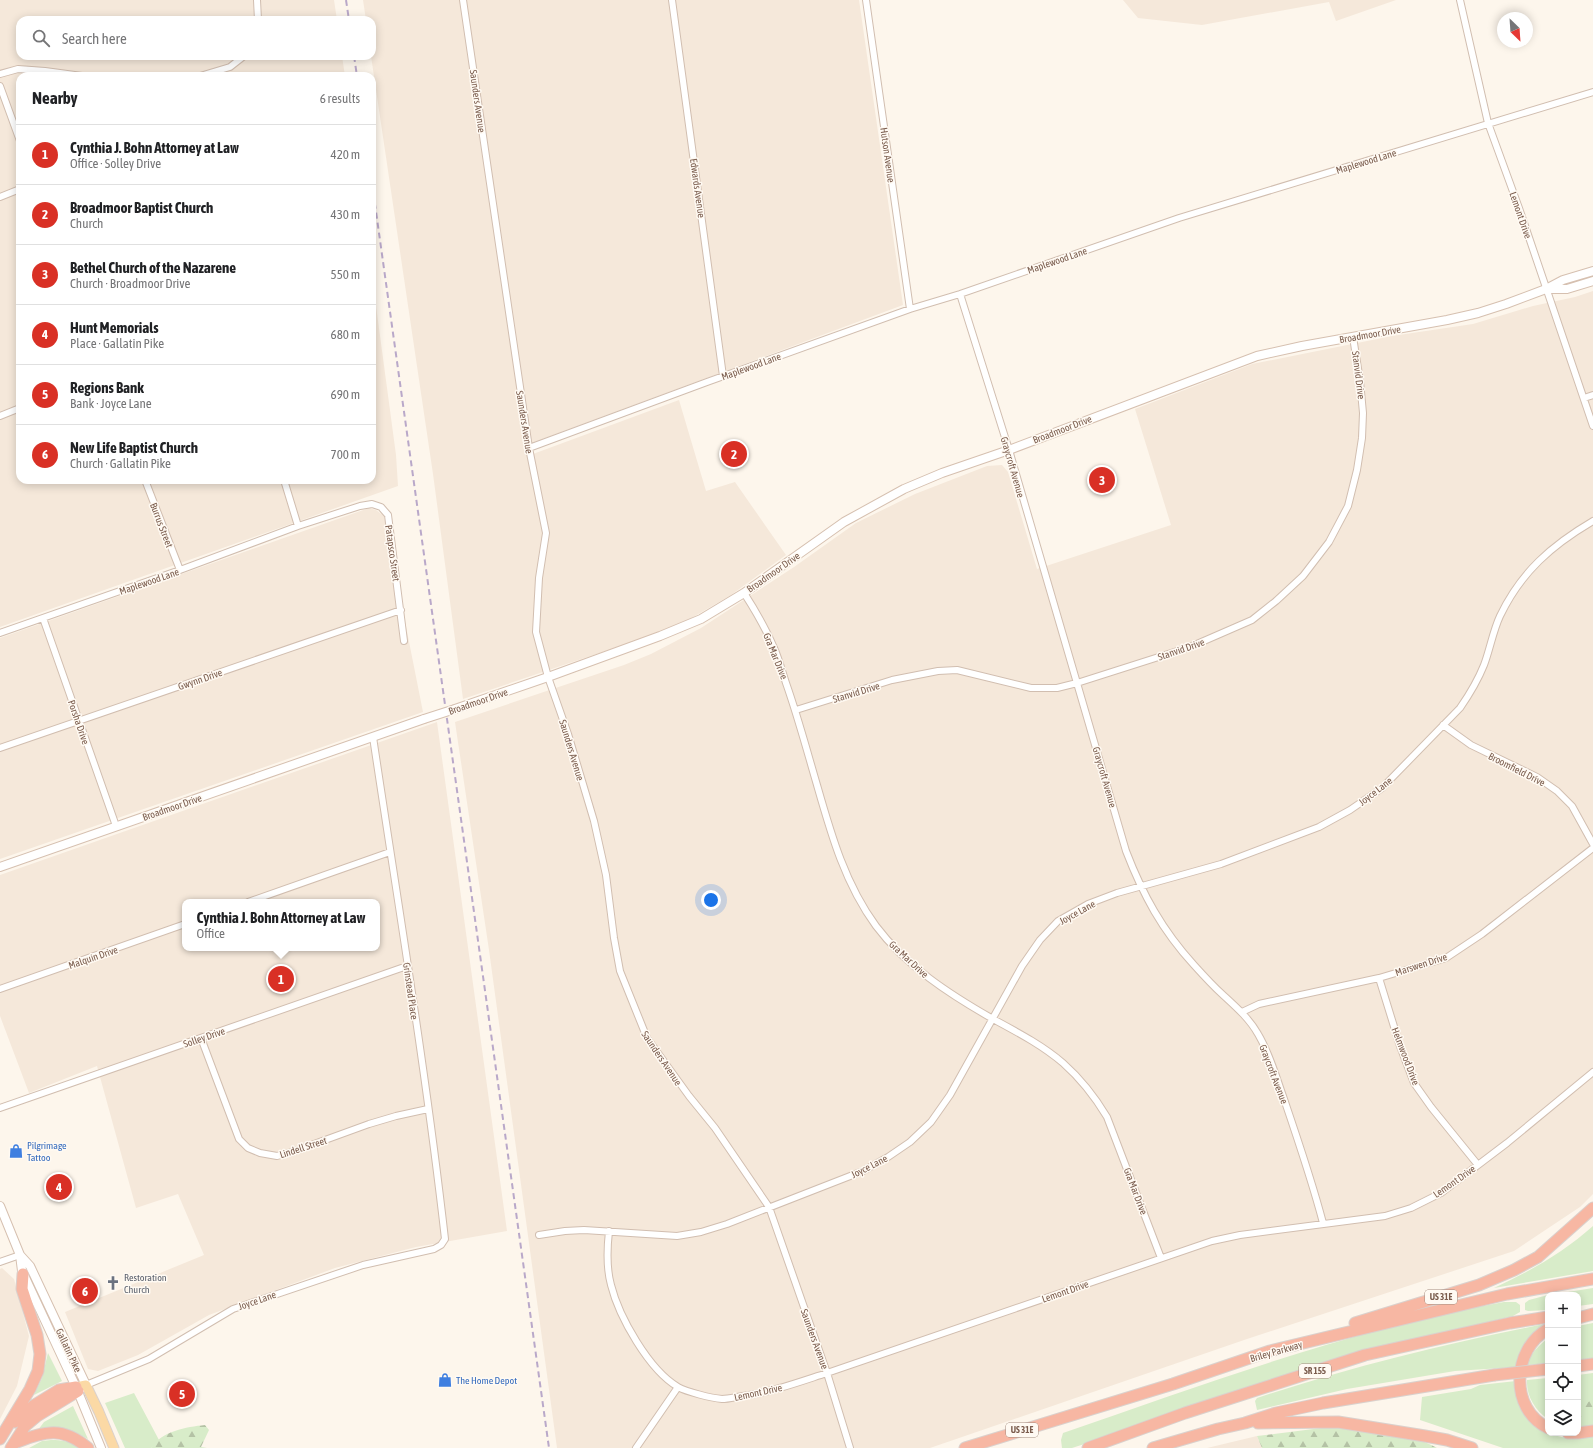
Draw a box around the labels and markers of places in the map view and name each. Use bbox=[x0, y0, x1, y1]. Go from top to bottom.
pin: 2 bbox=[721, 439, 747, 469]
pin: 3 bbox=[1089, 465, 1115, 495]
pin: 1 bbox=[268, 964, 294, 994]
place label: Pilgrimage Tattoo bbox=[27, 1140, 67, 1163]
shop icon: Pilgrimage Tattoo bbox=[8, 1143, 24, 1159]
pin: 4 bbox=[46, 1172, 72, 1202]
place label: Restoration Church bbox=[124, 1272, 167, 1295]
church icon: Restoration Church bbox=[105, 1275, 121, 1291]
pin: 6 bbox=[72, 1276, 98, 1306]
shop icon: The Home Depot bbox=[437, 1372, 453, 1388]
place label: The Home Depot bbox=[456, 1375, 517, 1386]
pin: 5 bbox=[169, 1379, 195, 1409]

